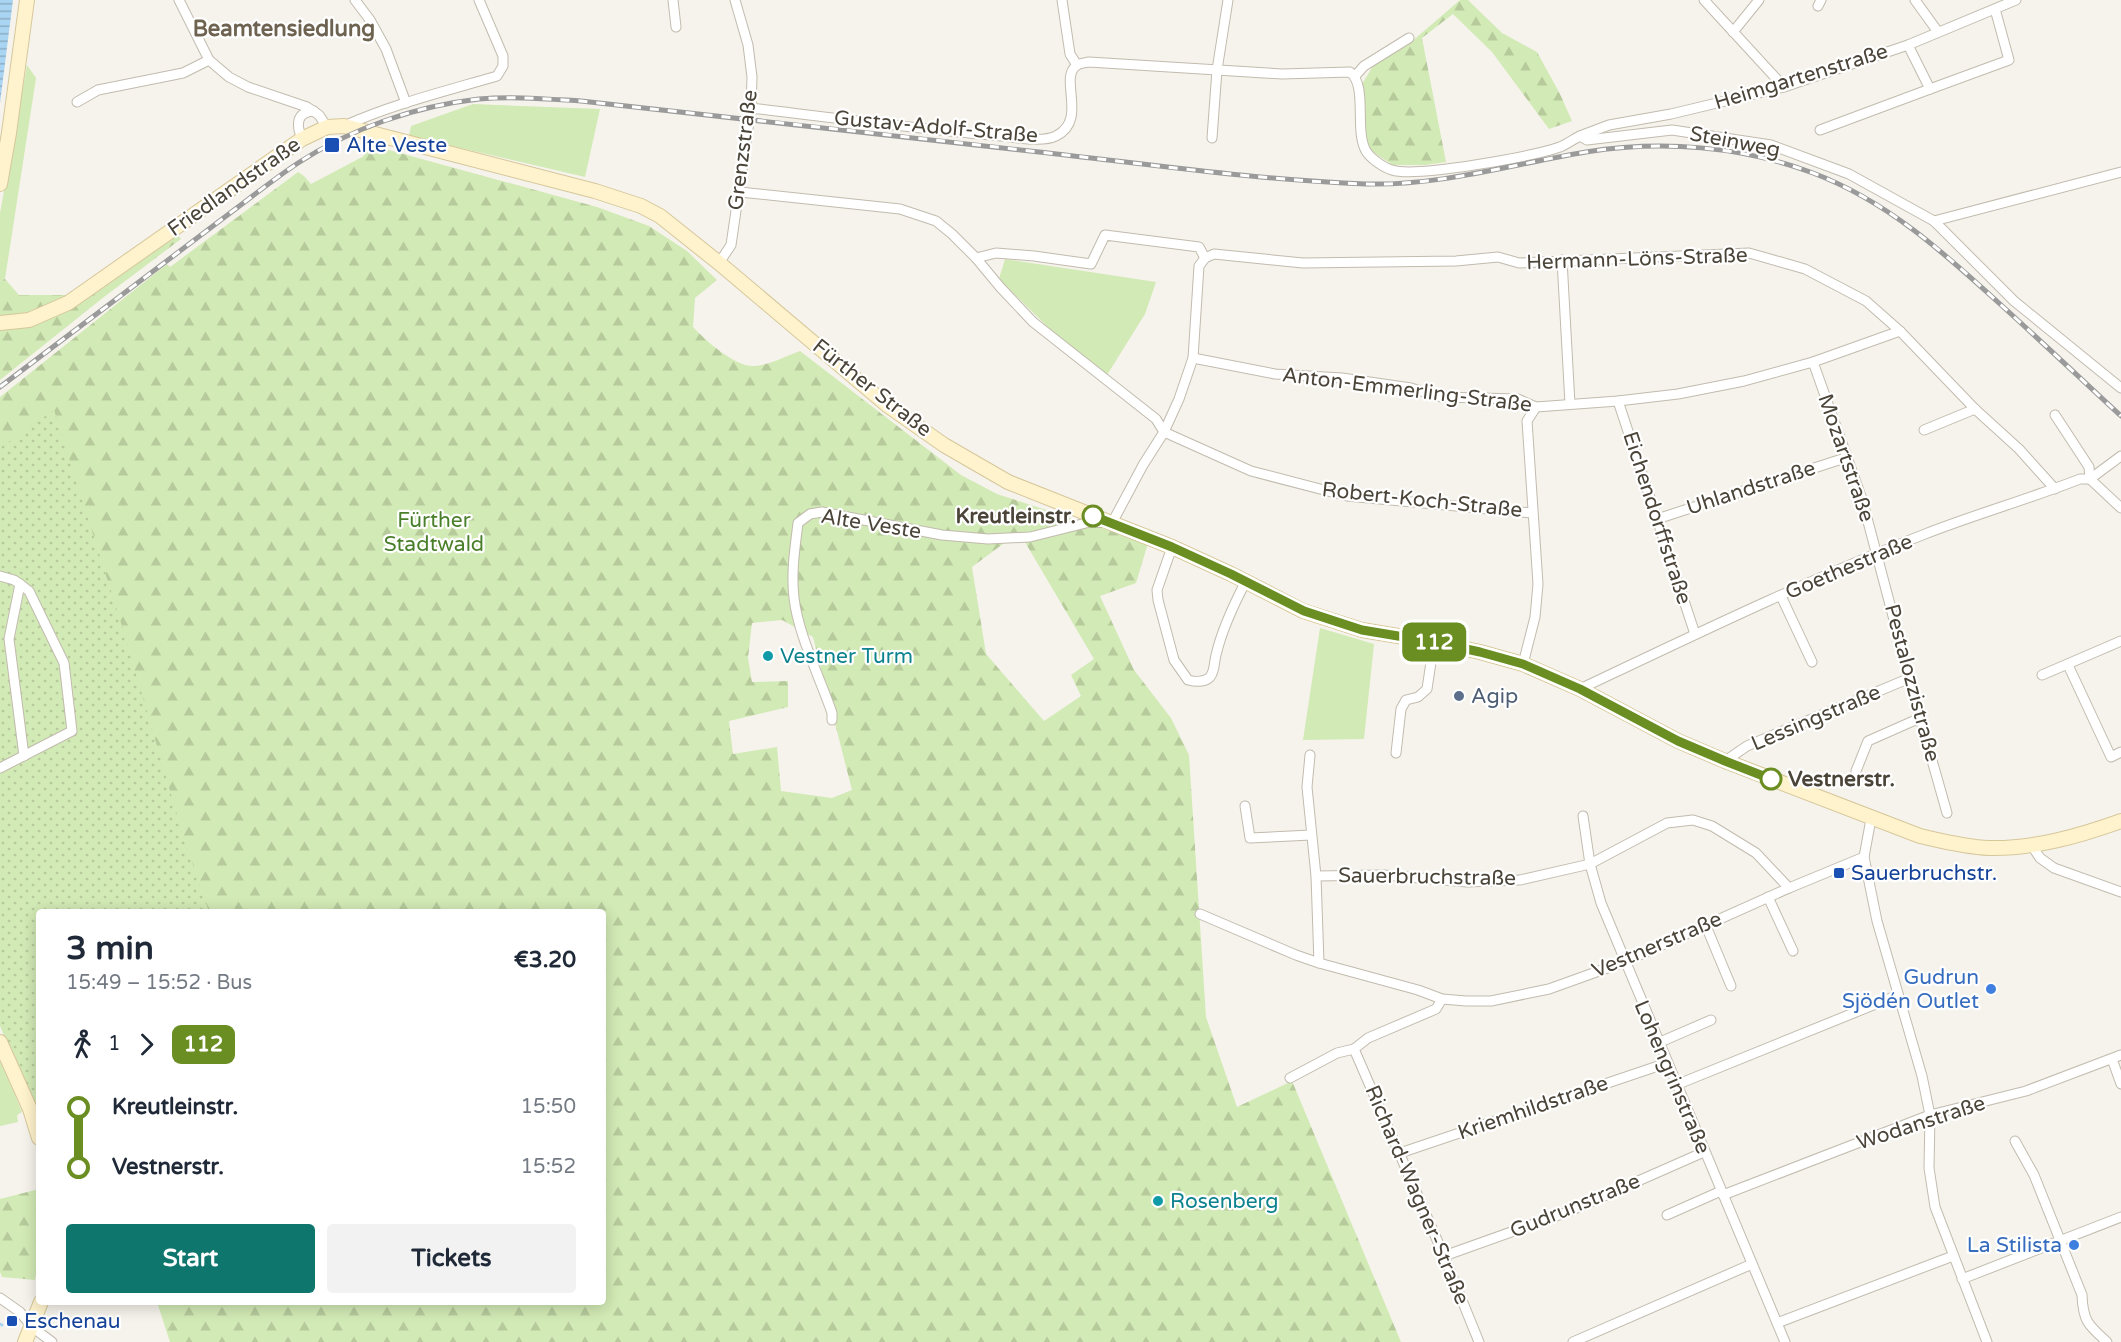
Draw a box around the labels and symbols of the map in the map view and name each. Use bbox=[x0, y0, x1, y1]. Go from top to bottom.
district label: Beamtensiedlung bbox=[193, 16, 375, 42]
street label: Heimgartenstraße bbox=[1711, 39, 1891, 115]
street label: Grenzstraße bbox=[723, 88, 763, 212]
street label: Gustav-Adolf-Straße bbox=[833, 106, 1039, 148]
street label: Steinweg bbox=[1688, 121, 1782, 163]
street label: Friedlandstraße bbox=[163, 132, 305, 242]
place label: Alte Veste bbox=[346, 133, 447, 158]
marker: Alte Veste bbox=[323, 136, 341, 154]
street label: Hermann-Löns-Straße bbox=[1526, 243, 1748, 275]
street label: Fürther Straße bbox=[808, 334, 937, 442]
street label: Anton-Emmerling-Straße bbox=[1281, 362, 1533, 418]
street label: Mozartstraße bbox=[1812, 391, 1880, 525]
street label: Eichendorffstraße bbox=[1617, 428, 1697, 608]
street label: Uhlandstraße bbox=[1683, 455, 1819, 521]
street label: Robert-Koch-Straße bbox=[1321, 477, 1524, 523]
street label: Alte Veste bbox=[819, 504, 923, 544]
place label: Kreutleinstr. bbox=[955, 504, 1076, 529]
marker: Kreutleinstr. bbox=[1082, 505, 1104, 527]
park label: Fürther Stadtwald bbox=[384, 508, 484, 557]
street label: Goethestraße bbox=[1782, 529, 1916, 605]
street label: Pestalozzistraße bbox=[1879, 601, 1945, 765]
line badge: 112 bbox=[1400, 622, 1468, 662]
place label: Vestner Turm bbox=[780, 644, 913, 669]
marker: Vestner Turm bbox=[761, 649, 775, 663]
street label: Lessingstraße bbox=[1748, 680, 1884, 756]
place label: Agip bbox=[1471, 684, 1518, 709]
marker: Agip bbox=[1452, 689, 1466, 703]
place label: Vestnerstr. bbox=[1788, 767, 1895, 792]
marker: Vestnerstr. bbox=[1760, 768, 1782, 790]
place label: Sauerbruchstr. bbox=[1851, 861, 1997, 886]
street label: Sauerbruchstraße bbox=[1338, 863, 1516, 891]
marker: Sauerbruchstr. bbox=[1832, 866, 1846, 880]
street label: Vestnerstraße bbox=[1588, 906, 1726, 984]
place label: Gudrun Sjödén Outlet bbox=[1842, 965, 1979, 1014]
marker: Gudrun Sjödén Outlet bbox=[1984, 982, 1998, 996]
street label: Lohengrinstraße bbox=[1628, 997, 1716, 1158]
street label: Kriemhildstraße bbox=[1454, 1071, 1612, 1145]
street label: Richard-Wagner-Straße bbox=[1359, 1082, 1475, 1308]
street label: Wodanstraße bbox=[1854, 1090, 1988, 1156]
street label: Gudrunstraße bbox=[1506, 1169, 1644, 1243]
place label: Rosenberg bbox=[1170, 1189, 1279, 1214]
marker: Rosenberg bbox=[1151, 1194, 1165, 1208]
place label: La Stilista bbox=[1967, 1233, 2062, 1258]
marker: La Stilista bbox=[2067, 1238, 2081, 1252]
place label: Eschenau bbox=[24, 1309, 121, 1334]
marker: Eschenau bbox=[5, 1314, 19, 1328]

